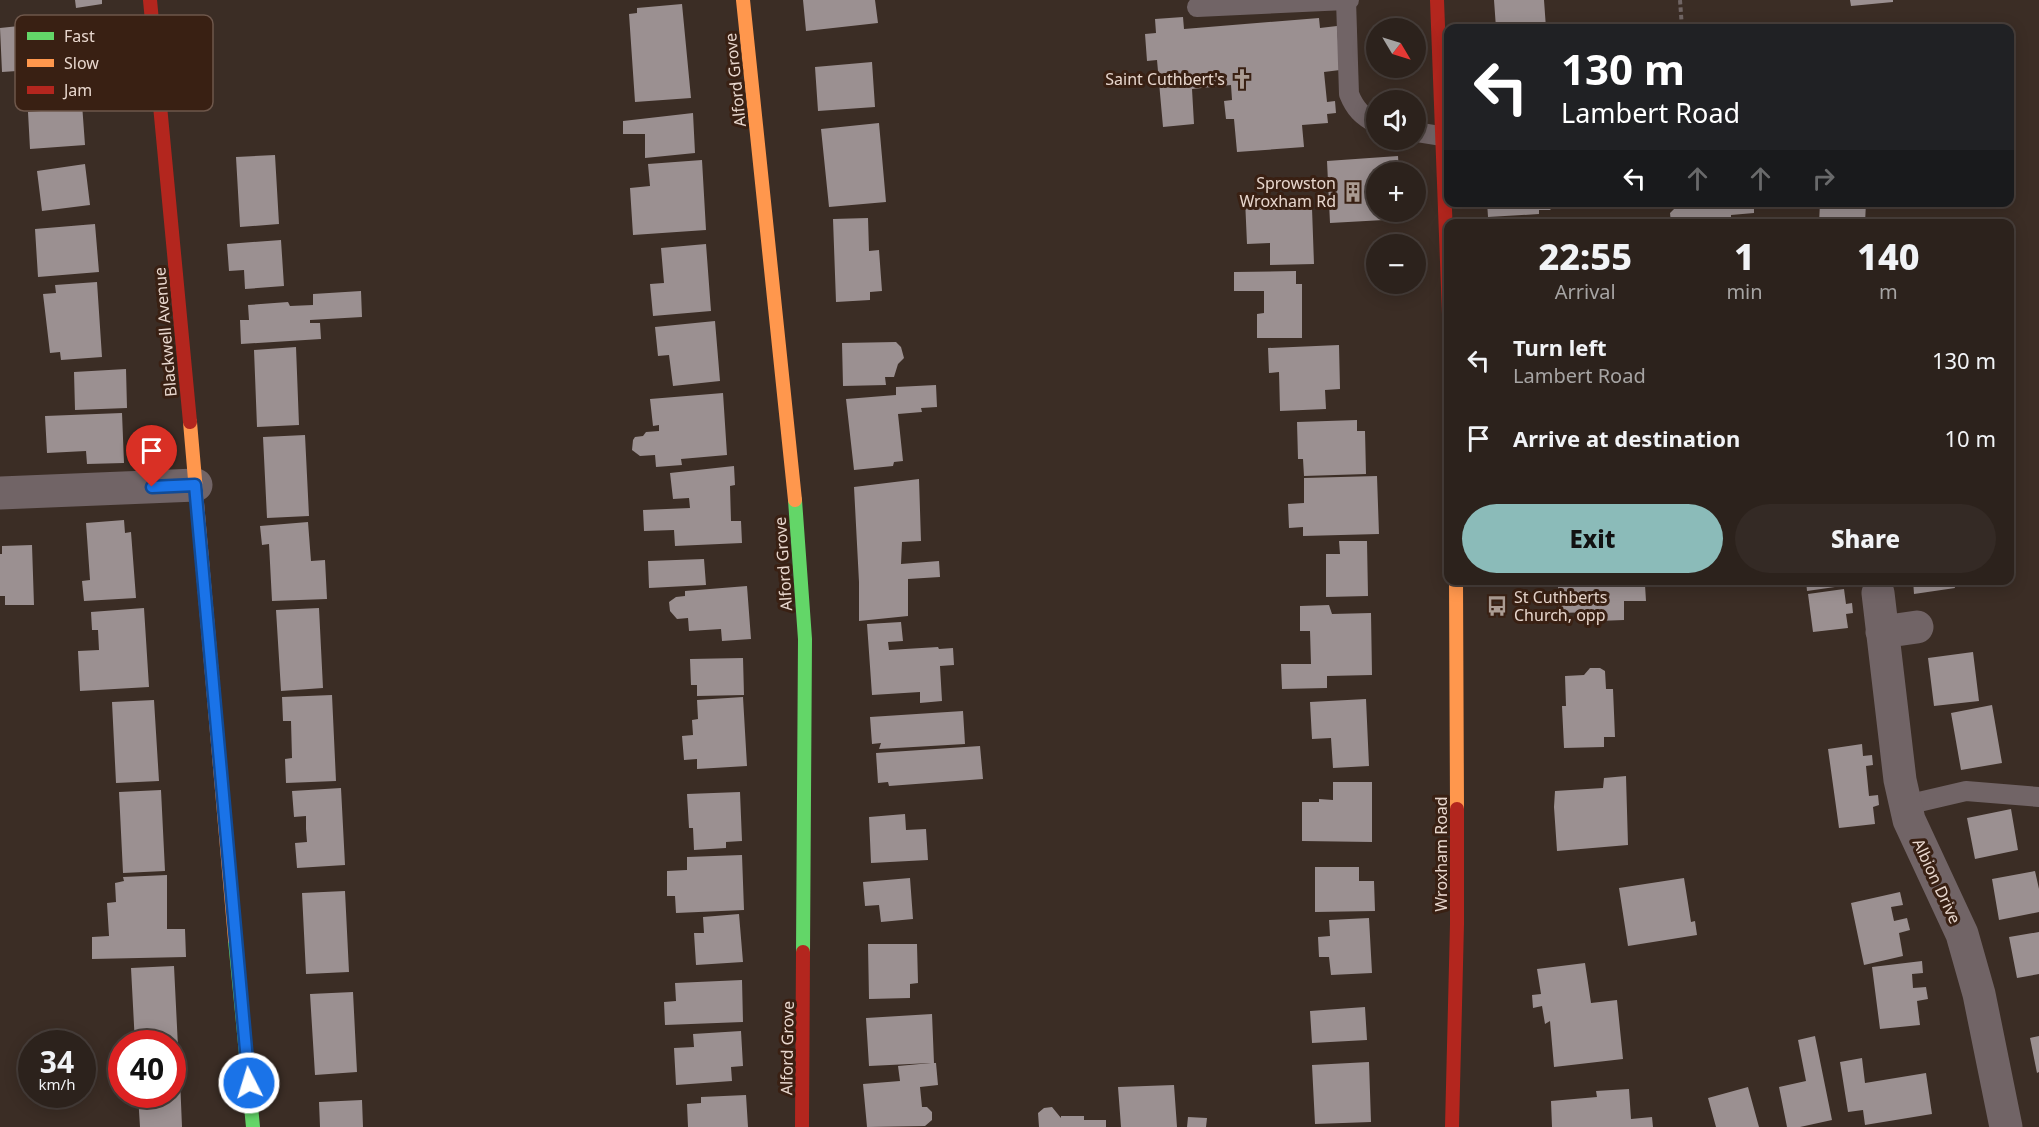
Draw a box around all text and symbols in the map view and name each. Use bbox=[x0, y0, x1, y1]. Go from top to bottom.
legend bbox=[15, 15, 213, 111]
north arrow bbox=[1366, 18, 1426, 78]
map controls bbox=[1366, 18, 1426, 294]
text: Fast bbox=[64, 25, 95, 47]
street label: Alford Grove bbox=[719, 32, 751, 128]
text: 130 m bbox=[1561, 40, 1685, 97]
icon: left bbox=[1462, 48, 1540, 126]
text: Slow bbox=[64, 52, 99, 74]
church icon: Saint Cuthbert's bbox=[1230, 67, 1254, 91]
place label: Saint Cuthbert's bbox=[1105, 68, 1225, 90]
text: Jam bbox=[62, 79, 92, 101]
button: sound bbox=[1366, 90, 1426, 150]
text: Lambert Road bbox=[1561, 94, 1740, 131]
button: + bbox=[1366, 162, 1426, 222]
icon: left bbox=[1618, 162, 1651, 195]
icon: ahead bbox=[1681, 162, 1714, 195]
icon: ahead bbox=[1744, 162, 1777, 195]
icon: right bbox=[1807, 162, 1840, 195]
place label: Sprowston Wroxham Rd bbox=[1239, 172, 1336, 212]
building icon: Sprowston Wroxham Rd bbox=[1341, 180, 1365, 204]
text: 22:55 bbox=[1538, 232, 1632, 281]
text: 1 bbox=[1734, 232, 1755, 281]
text: 140 bbox=[1857, 232, 1920, 281]
button: − bbox=[1366, 234, 1426, 294]
street label: Blackwell Avenue bbox=[148, 266, 182, 398]
text: Arrival bbox=[1555, 278, 1616, 305]
text: min bbox=[1726, 278, 1763, 305]
text: m bbox=[1879, 278, 1898, 305]
text: Turn left bbox=[1513, 332, 1607, 362]
icon: left bbox=[1462, 344, 1495, 377]
text: 130 m bbox=[1932, 345, 1996, 375]
text: Lambert Road bbox=[1513, 362, 1646, 389]
icon: arrive bbox=[1462, 422, 1495, 455]
text: Arrive at destination bbox=[1513, 423, 1740, 453]
text: 10 m bbox=[1945, 423, 1996, 453]
pin bbox=[126, 425, 177, 487]
icon: arrive bbox=[135, 434, 168, 467]
button: Exit bbox=[1462, 504, 1723, 573]
button: Share bbox=[1735, 504, 1996, 573]
street label: Alford Grove bbox=[769, 516, 797, 612]
place label: St Cuthberts Church, opp bbox=[1514, 586, 1607, 626]
bus stop icon: St Cuthberts Church, opp bbox=[1485, 594, 1509, 618]
street label: Wroxham Road bbox=[1430, 796, 1452, 912]
street label: Albion Drive bbox=[1908, 835, 1966, 927]
street label: Alford Grove bbox=[775, 1001, 799, 1095]
speed limit sign: 40 bbox=[108, 1030, 186, 1108]
text: 34 bbox=[40, 1041, 74, 1082]
position arrow bbox=[217, 1051, 281, 1115]
text: km/h bbox=[39, 1074, 75, 1094]

